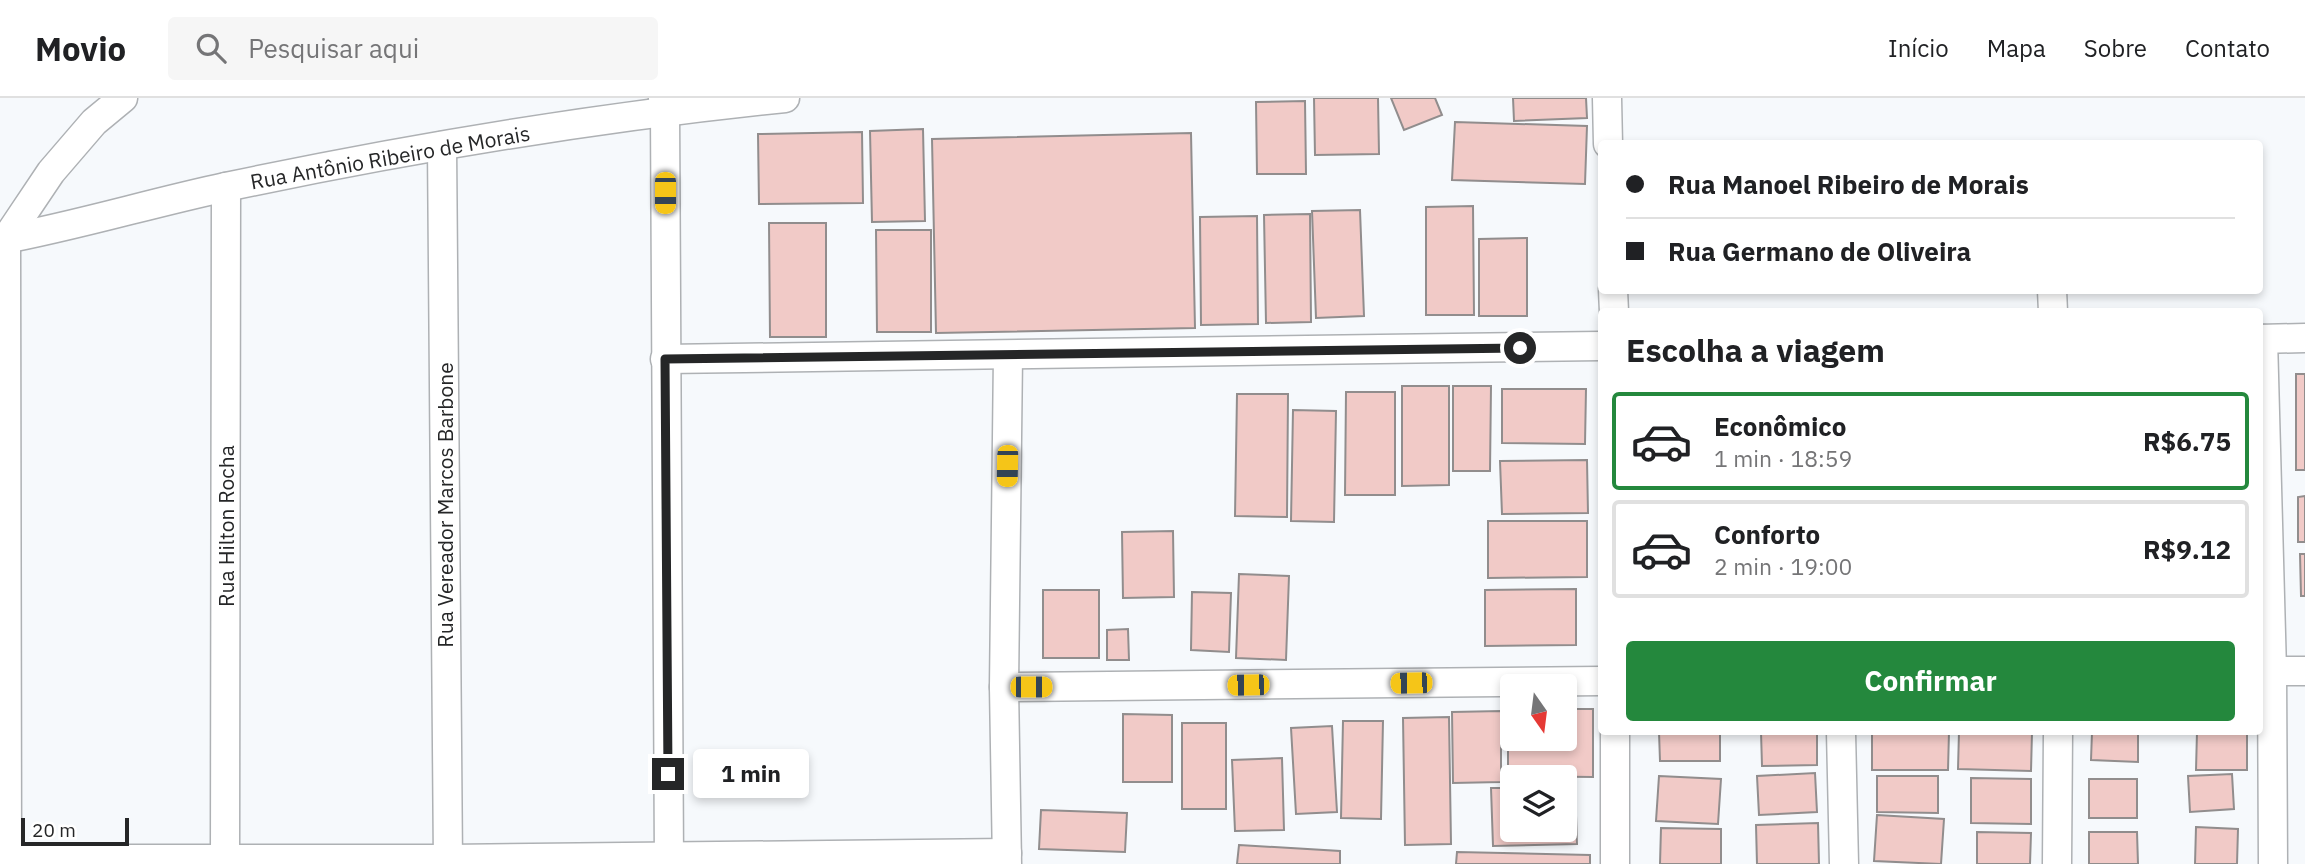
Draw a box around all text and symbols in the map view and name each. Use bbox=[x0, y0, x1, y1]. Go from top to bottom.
search box bbox=[168, 17, 658, 80]
text: Movio bbox=[35, 27, 126, 70]
icon: search bbox=[192, 29, 230, 67]
text: Pesquisar aqui bbox=[248, 31, 419, 65]
text: Início bbox=[1888, 32, 1949, 64]
text: Mapa bbox=[1987, 32, 2046, 64]
text: Sobre bbox=[2084, 32, 2147, 64]
text: Contato bbox=[2185, 32, 2270, 64]
street label: Rua Antônio Ribeiro de Morais bbox=[248, 119, 532, 195]
text: Rua Manoel Ribeiro de Morais bbox=[1668, 167, 2029, 201]
car bbox=[655, 172, 676, 214]
text: Rua Germano de Oliveira bbox=[1668, 234, 1971, 268]
text: Escolha a viagem bbox=[1626, 329, 1885, 371]
route start bbox=[1504, 332, 1536, 364]
street label: Rua Vereador Marcos Barbone bbox=[431, 362, 459, 648]
text: Econômico bbox=[1714, 409, 1846, 443]
icon: car bbox=[1630, 410, 1693, 473]
text: R$6.75 bbox=[2143, 424, 2231, 458]
text: 1 min · 18:59 bbox=[1714, 443, 1852, 473]
street label: Rua Hilton Rocha bbox=[212, 445, 240, 607]
car bbox=[997, 445, 1018, 487]
text: Conforto bbox=[1714, 517, 1820, 551]
icon: car bbox=[1630, 518, 1693, 581]
text: R$9.12 bbox=[2143, 532, 2231, 566]
text: 2 min · 19:00 bbox=[1714, 551, 1852, 581]
button: Confirmar bbox=[1626, 641, 2235, 721]
car bbox=[1390, 672, 1433, 694]
car bbox=[1227, 674, 1270, 696]
north arrow bbox=[1500, 674, 1577, 751]
map controls bbox=[1500, 674, 1577, 842]
car bbox=[1011, 677, 1053, 698]
callout: 1 min bbox=[692, 750, 808, 798]
route end bbox=[652, 758, 684, 790]
text: 1 min bbox=[721, 758, 781, 788]
button: layers bbox=[1500, 765, 1577, 842]
scale bar bbox=[21, 815, 130, 847]
text: 20 m bbox=[32, 818, 76, 842]

